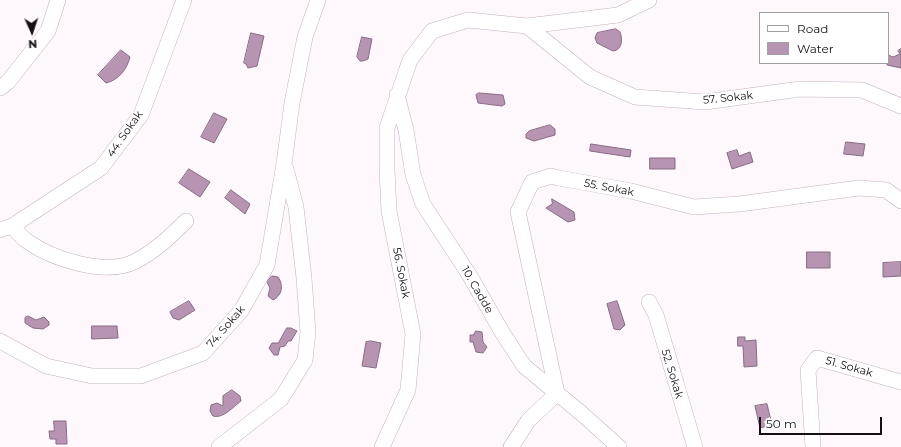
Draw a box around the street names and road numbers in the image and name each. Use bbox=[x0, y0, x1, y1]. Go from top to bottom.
street label: 57. Sokak bbox=[702, 89, 754, 107]
street label: 44. Sokak bbox=[104, 108, 146, 160]
street label: 55. Sokak bbox=[583, 177, 635, 199]
street label: 56. Sokak bbox=[390, 246, 412, 300]
street label: 10. Cadde bbox=[458, 264, 496, 316]
street label: 74. Sokak bbox=[204, 303, 248, 351]
street label: 52. Sokak bbox=[658, 348, 686, 400]
street label: 51. Sokak bbox=[824, 354, 874, 380]

